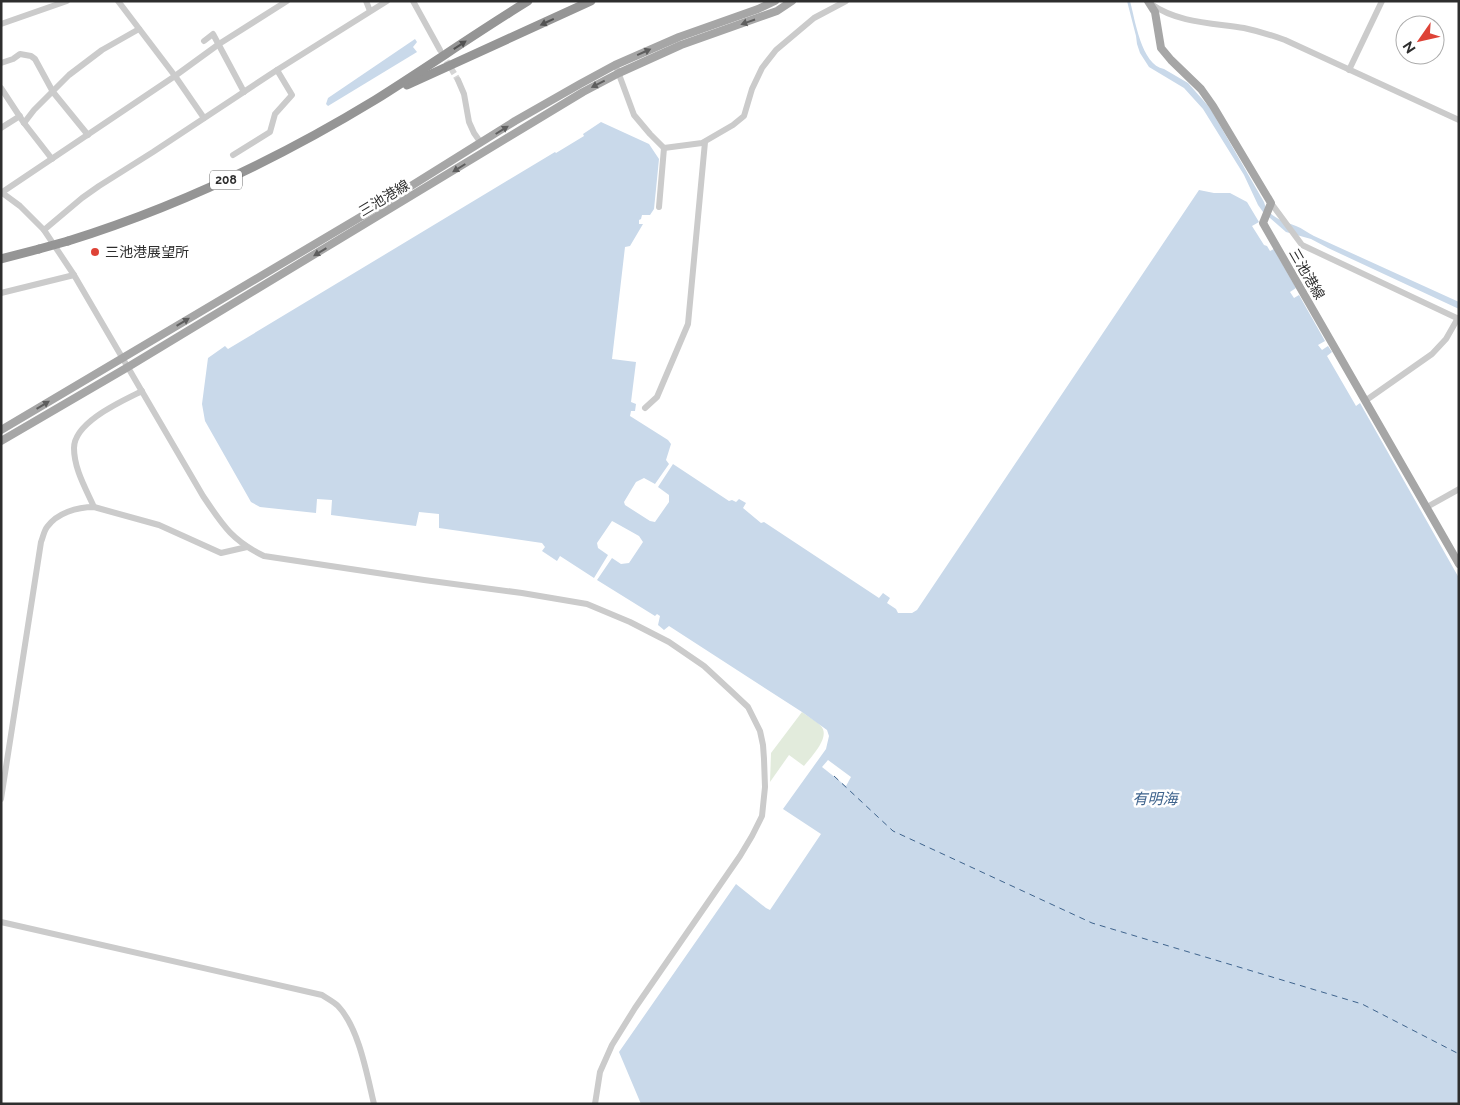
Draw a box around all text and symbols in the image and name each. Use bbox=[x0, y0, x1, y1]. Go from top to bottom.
north arrow bbox=[1395, 15, 1445, 65]
one-way arrow bbox=[539, 17, 554, 26]
one-way arrow bbox=[740, 18, 755, 26]
text: N bbox=[1400, 38, 1419, 56]
one-way arrow bbox=[453, 40, 466, 49]
one-way arrow bbox=[637, 48, 651, 56]
one-way arrow bbox=[591, 80, 605, 88]
one-way arrow bbox=[495, 125, 508, 134]
one-way arrow bbox=[452, 163, 465, 172]
road number: 208 bbox=[210, 170, 242, 190]
street label: 三池港線 bbox=[356, 177, 412, 219]
place label: 三池港展望所 bbox=[105, 244, 189, 260]
marker: 三池港展望所 bbox=[89, 246, 101, 258]
street label: 三池港線 bbox=[1286, 246, 1328, 302]
one-way arrow bbox=[313, 247, 326, 256]
one-way arrow bbox=[176, 318, 189, 327]
one-way arrow bbox=[37, 401, 50, 410]
water label: 有明海 bbox=[1132, 790, 1179, 808]

